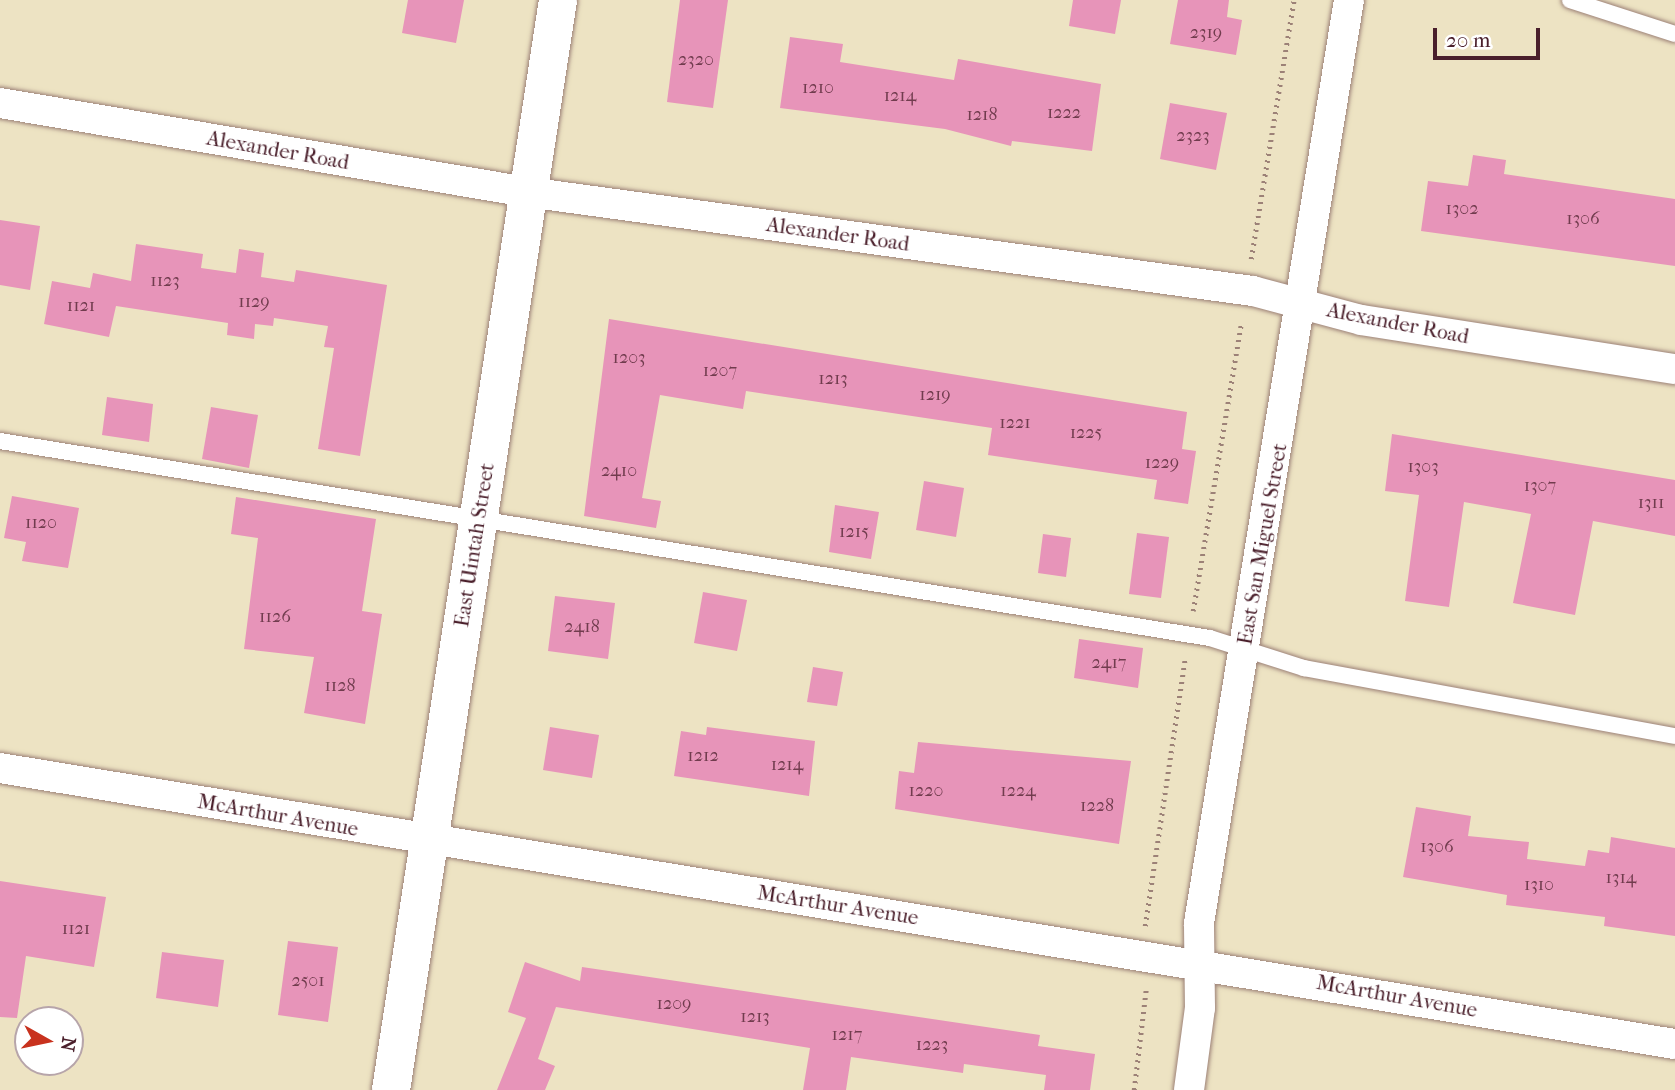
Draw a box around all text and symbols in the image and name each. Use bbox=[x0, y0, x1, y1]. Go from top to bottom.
scale bar bbox=[1437, 14, 1544, 58]
house number: 2319 bbox=[1190, 22, 1222, 44]
text: 20 m bbox=[1446, 28, 1490, 52]
house number: 2320 bbox=[678, 49, 714, 71]
house number: 1210 bbox=[802, 77, 834, 99]
house number: 1214 bbox=[884, 85, 916, 107]
house number: 1222 bbox=[1047, 102, 1081, 124]
house number: 1218 bbox=[966, 104, 998, 126]
street label: Alexander Road bbox=[205, 125, 351, 175]
house number: 2323 bbox=[1176, 125, 1210, 147]
house number: 1302 bbox=[1446, 198, 1478, 220]
house number: 1306 bbox=[1566, 208, 1600, 230]
street label: Alexander Road bbox=[765, 211, 911, 257]
house number: 1123 bbox=[150, 270, 180, 292]
house number: 1129 bbox=[238, 291, 270, 313]
house number: 1121 bbox=[67, 295, 95, 317]
street label: Alexander Road bbox=[1325, 297, 1471, 349]
house number: 1203 bbox=[613, 347, 645, 369]
house number: 1207 bbox=[703, 360, 737, 382]
house number: 1213 bbox=[818, 368, 848, 390]
house number: 1219 bbox=[919, 384, 951, 406]
house number: 1221 bbox=[999, 412, 1031, 434]
house number: 1225 bbox=[1070, 422, 1102, 444]
street label: East San Miguel Street bbox=[1232, 441, 1292, 647]
house number: 1229 bbox=[1145, 452, 1179, 474]
house number: 1303 bbox=[1407, 456, 1439, 478]
house number: 2410 bbox=[601, 460, 637, 482]
street label: East Uintah Street bbox=[449, 461, 499, 629]
house number: 1307 bbox=[1524, 475, 1556, 497]
house number: 1311 bbox=[1638, 492, 1664, 514]
house number: 1120 bbox=[25, 512, 57, 534]
house number: 1215 bbox=[839, 521, 869, 543]
house number: 1126 bbox=[259, 606, 291, 628]
house number: 2418 bbox=[564, 616, 600, 638]
house number: 2417 bbox=[1092, 652, 1126, 674]
house number: 1128 bbox=[324, 675, 356, 697]
house number: 1212 bbox=[687, 745, 719, 767]
house number: 1214 bbox=[771, 754, 803, 776]
house number: 1220 bbox=[909, 780, 943, 802]
house number: 1224 bbox=[1000, 780, 1036, 802]
street label: McArthur Avenue bbox=[196, 788, 360, 842]
house number: 1228 bbox=[1080, 795, 1114, 817]
house number: 1306 bbox=[1420, 836, 1454, 858]
house number: 1314 bbox=[1606, 867, 1636, 889]
house number: 1310 bbox=[1524, 874, 1554, 896]
street label: McArthur Avenue bbox=[756, 880, 920, 930]
house number: 1121 bbox=[62, 918, 90, 940]
street label: McArthur Avenue bbox=[1315, 969, 1479, 1023]
house number: 2501 bbox=[291, 970, 325, 992]
house number: 1209 bbox=[656, 993, 692, 1015]
north arrow bbox=[14, 1006, 84, 1076]
house number: 1213 bbox=[740, 1006, 770, 1028]
house number: 1217 bbox=[832, 1024, 862, 1046]
house number: 1223 bbox=[916, 1034, 948, 1056]
text: N bbox=[56, 1035, 80, 1053]

